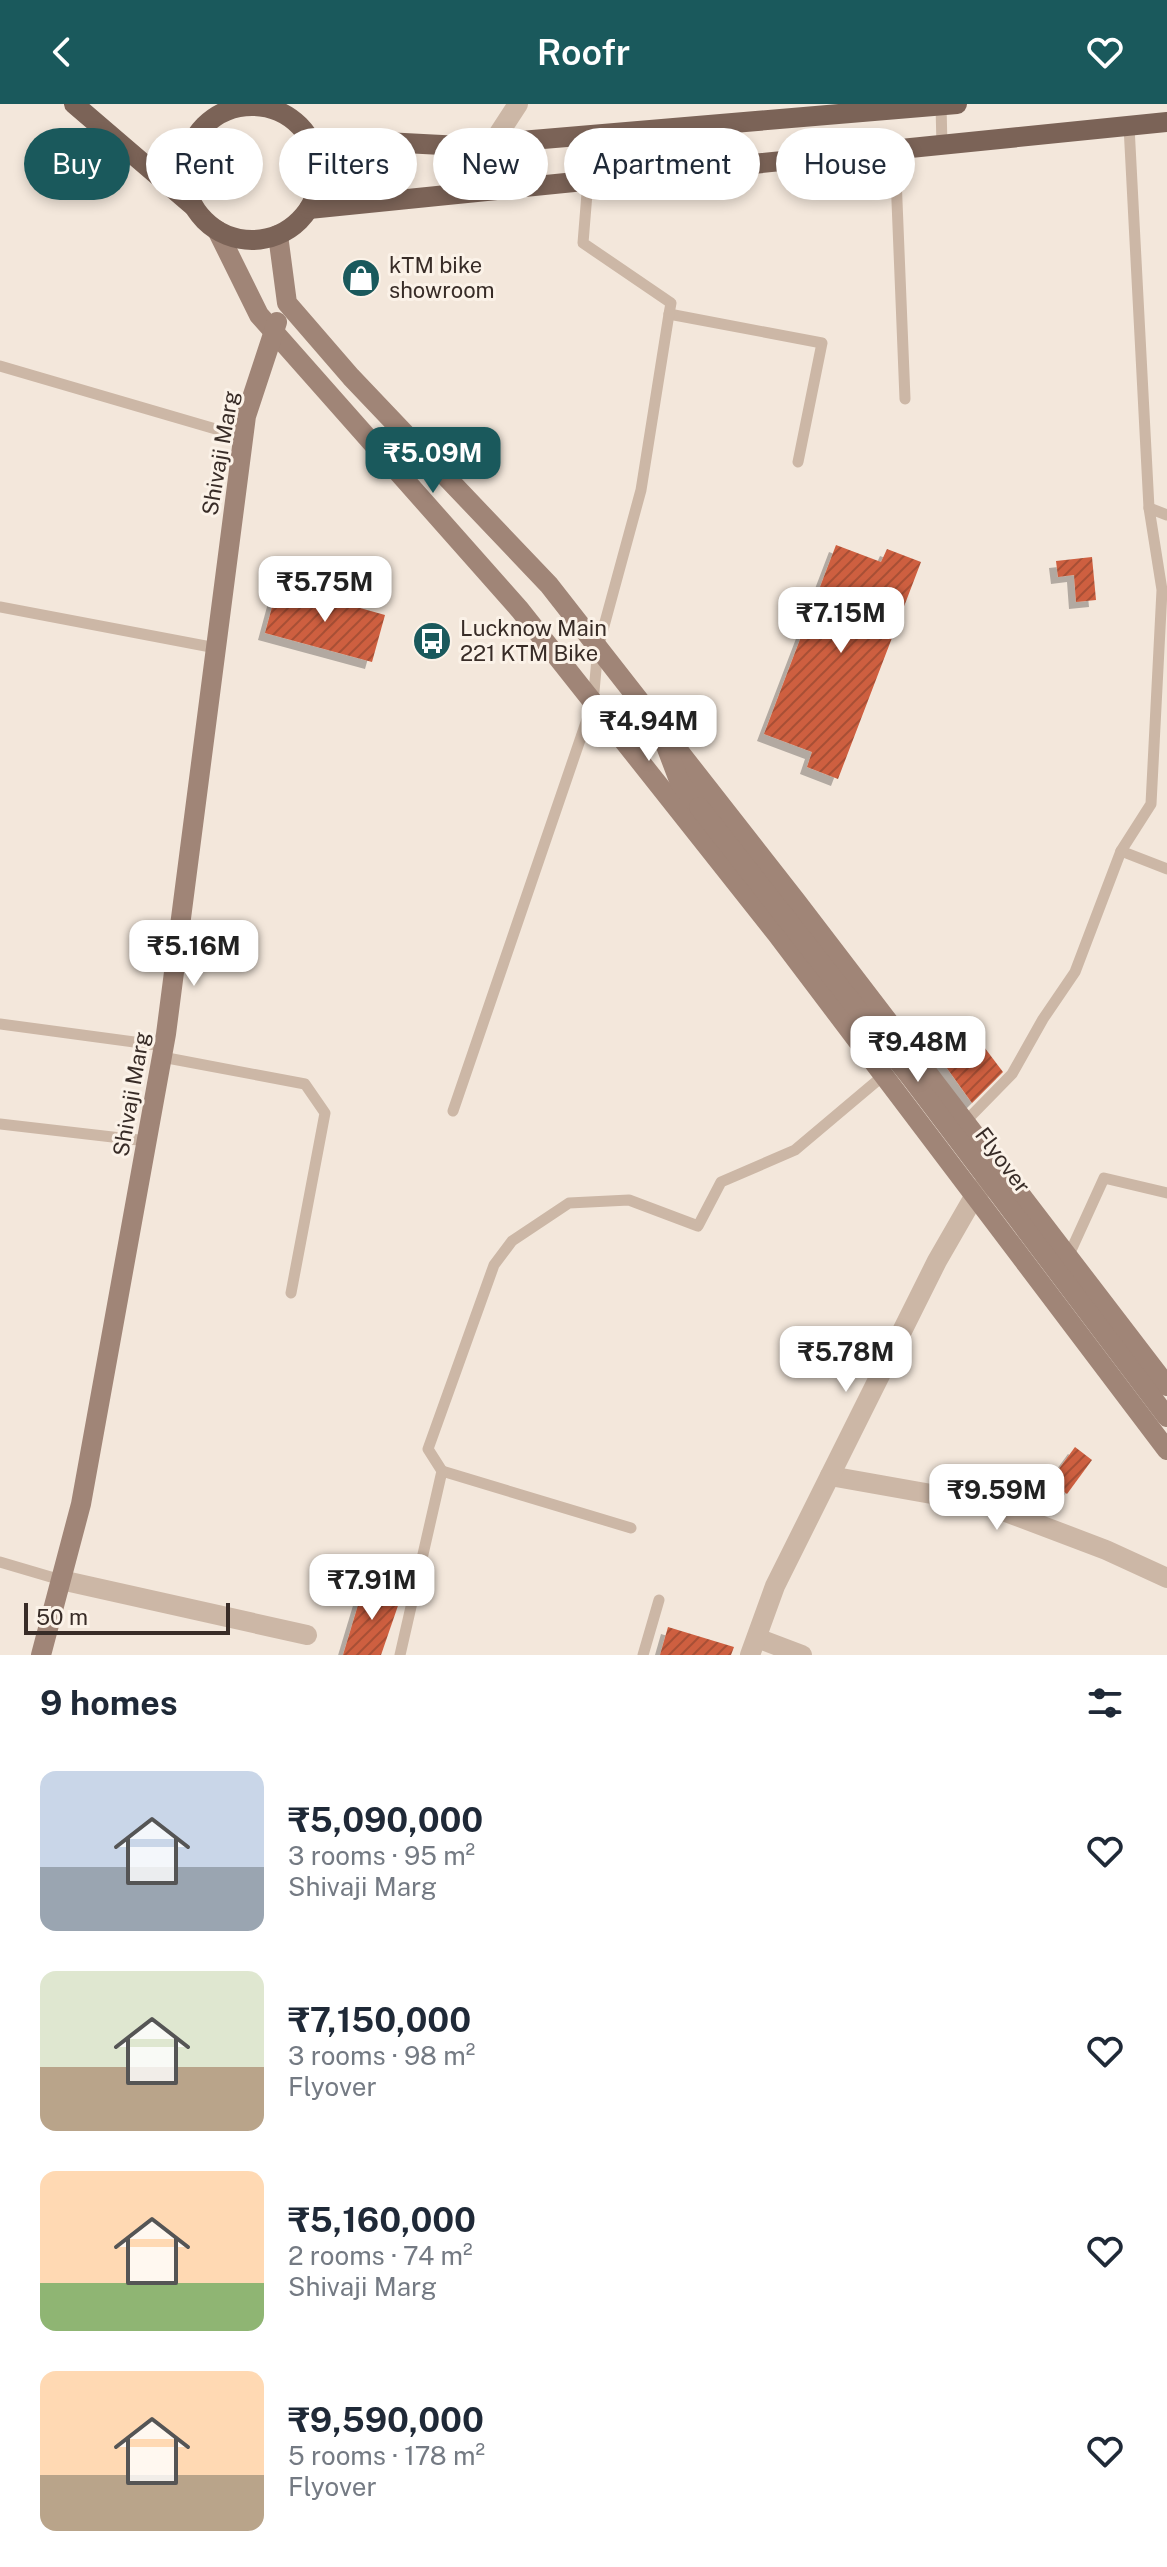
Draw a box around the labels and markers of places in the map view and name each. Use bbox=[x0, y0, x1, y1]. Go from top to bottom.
place label: kTM bike showroom bbox=[389, 252, 495, 303]
shop icon: kTM bike showroom bbox=[340, 257, 382, 299]
pin: ₹5.09M bbox=[368, 427, 498, 495]
pin: ₹5.75M bbox=[260, 556, 390, 624]
pin: ₹7.15M bbox=[776, 587, 906, 655]
place label: Lucknow Main 221 KTM Bike bbox=[460, 615, 607, 666]
bus stop icon: Lucknow Main 221 KTM Bike bbox=[411, 620, 453, 662]
pin: ₹4.94M bbox=[584, 695, 714, 763]
pin: ₹5.16M bbox=[129, 920, 259, 988]
pin: ₹9.48M bbox=[853, 1016, 983, 1084]
pin: ₹5.78M bbox=[781, 1326, 911, 1394]
pin: ₹9.59M bbox=[932, 1464, 1062, 1532]
pin: ₹7.91M bbox=[307, 1554, 437, 1622]

